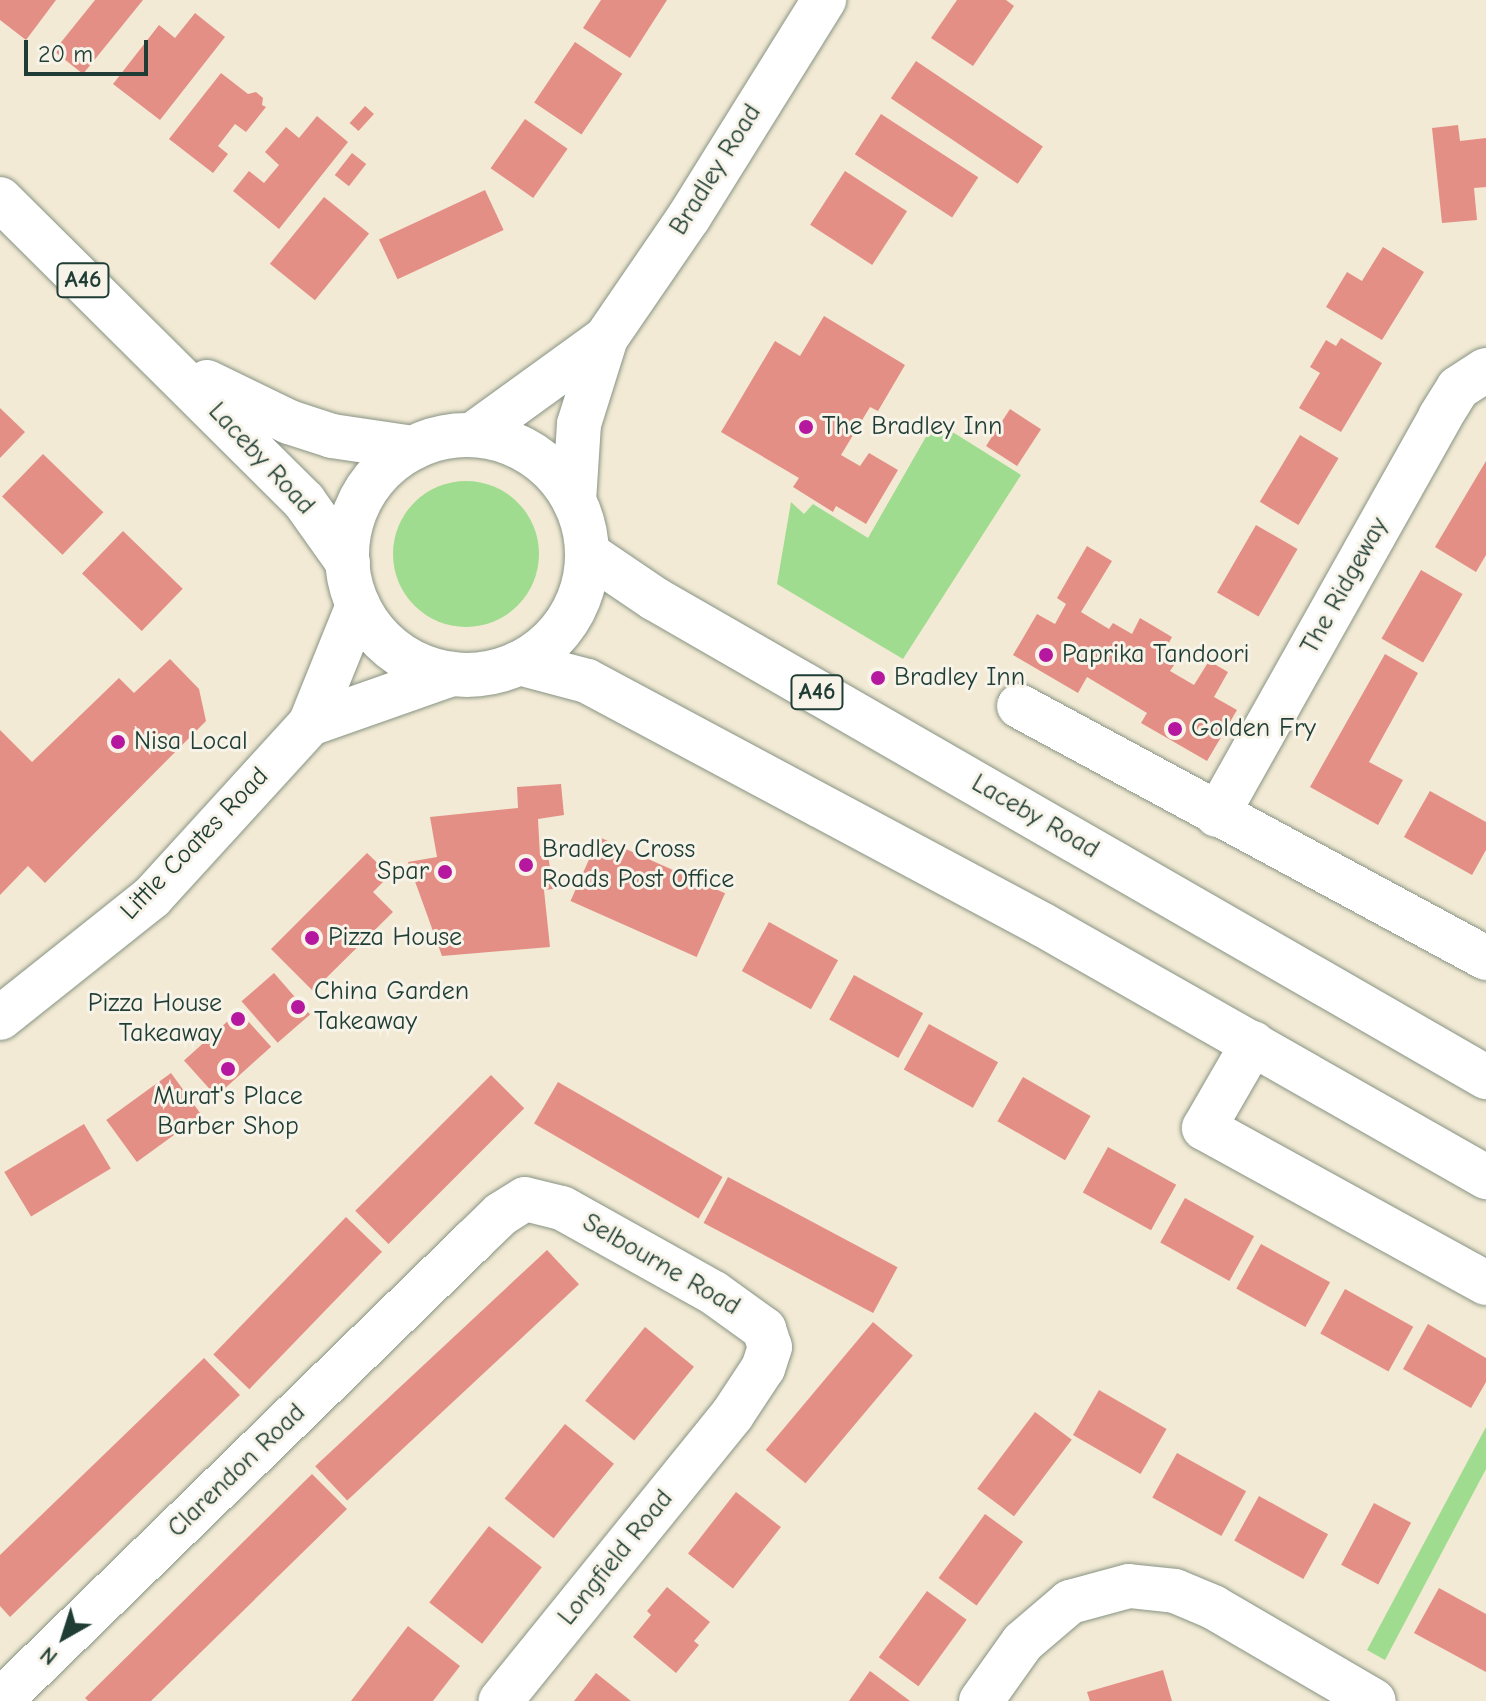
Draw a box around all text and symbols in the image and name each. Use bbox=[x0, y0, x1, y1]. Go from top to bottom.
scale bar bbox=[28, 24, 152, 74]
text: 20 m bbox=[38, 40, 93, 68]
street label: Bradley Road bbox=[663, 99, 769, 241]
road number: A46 bbox=[55, 260, 111, 300]
street label: Laceby Road bbox=[201, 397, 321, 521]
place label: The Bradley Inn bbox=[822, 411, 1002, 443]
marker: The Bradley Inn bbox=[797, 418, 815, 436]
street label: The Ridgeway bbox=[1295, 512, 1395, 660]
place label: Paprika Tandoori bbox=[1062, 639, 1250, 671]
marker: Paprika Tandoori bbox=[1037, 646, 1055, 664]
place label: Bradley Inn bbox=[894, 662, 1025, 694]
marker: Bradley Inn bbox=[869, 669, 887, 687]
road number: A46 bbox=[789, 672, 845, 712]
place label: Golden Fry bbox=[1191, 713, 1316, 745]
marker: Golden Fry bbox=[1166, 720, 1184, 738]
place label: Nisa Local bbox=[134, 726, 248, 758]
marker: Nisa Local bbox=[109, 733, 127, 751]
street label: Little Coates Road bbox=[114, 761, 276, 927]
street label: Laceby Road bbox=[966, 768, 1104, 866]
place label: Bradley Cross Roads Post Office bbox=[542, 834, 734, 896]
place label: Spar bbox=[377, 856, 429, 888]
marker: Bradley Cross Roads Post Office bbox=[517, 856, 535, 874]
marker: Spar bbox=[436, 863, 454, 881]
place label: Pizza House bbox=[328, 922, 462, 954]
marker: Pizza House bbox=[303, 929, 321, 947]
place label: China Garden Takeaway bbox=[314, 976, 469, 1038]
place label: Pizza House Takeaway bbox=[88, 988, 222, 1050]
marker: China Garden Takeaway bbox=[289, 998, 307, 1016]
marker: Pizza House Takeaway bbox=[229, 1010, 247, 1028]
marker: Murat's Place Barber Shop bbox=[219, 1060, 237, 1078]
place label: Murat's Place Barber Shop bbox=[153, 1081, 303, 1142]
street label: Selbourne Road bbox=[577, 1207, 745, 1323]
street label: Clarendon Road bbox=[162, 1398, 312, 1544]
street label: Longfield Road bbox=[552, 1484, 680, 1632]
north arrow bbox=[24, 1597, 104, 1677]
text: N bbox=[35, 1641, 63, 1670]

